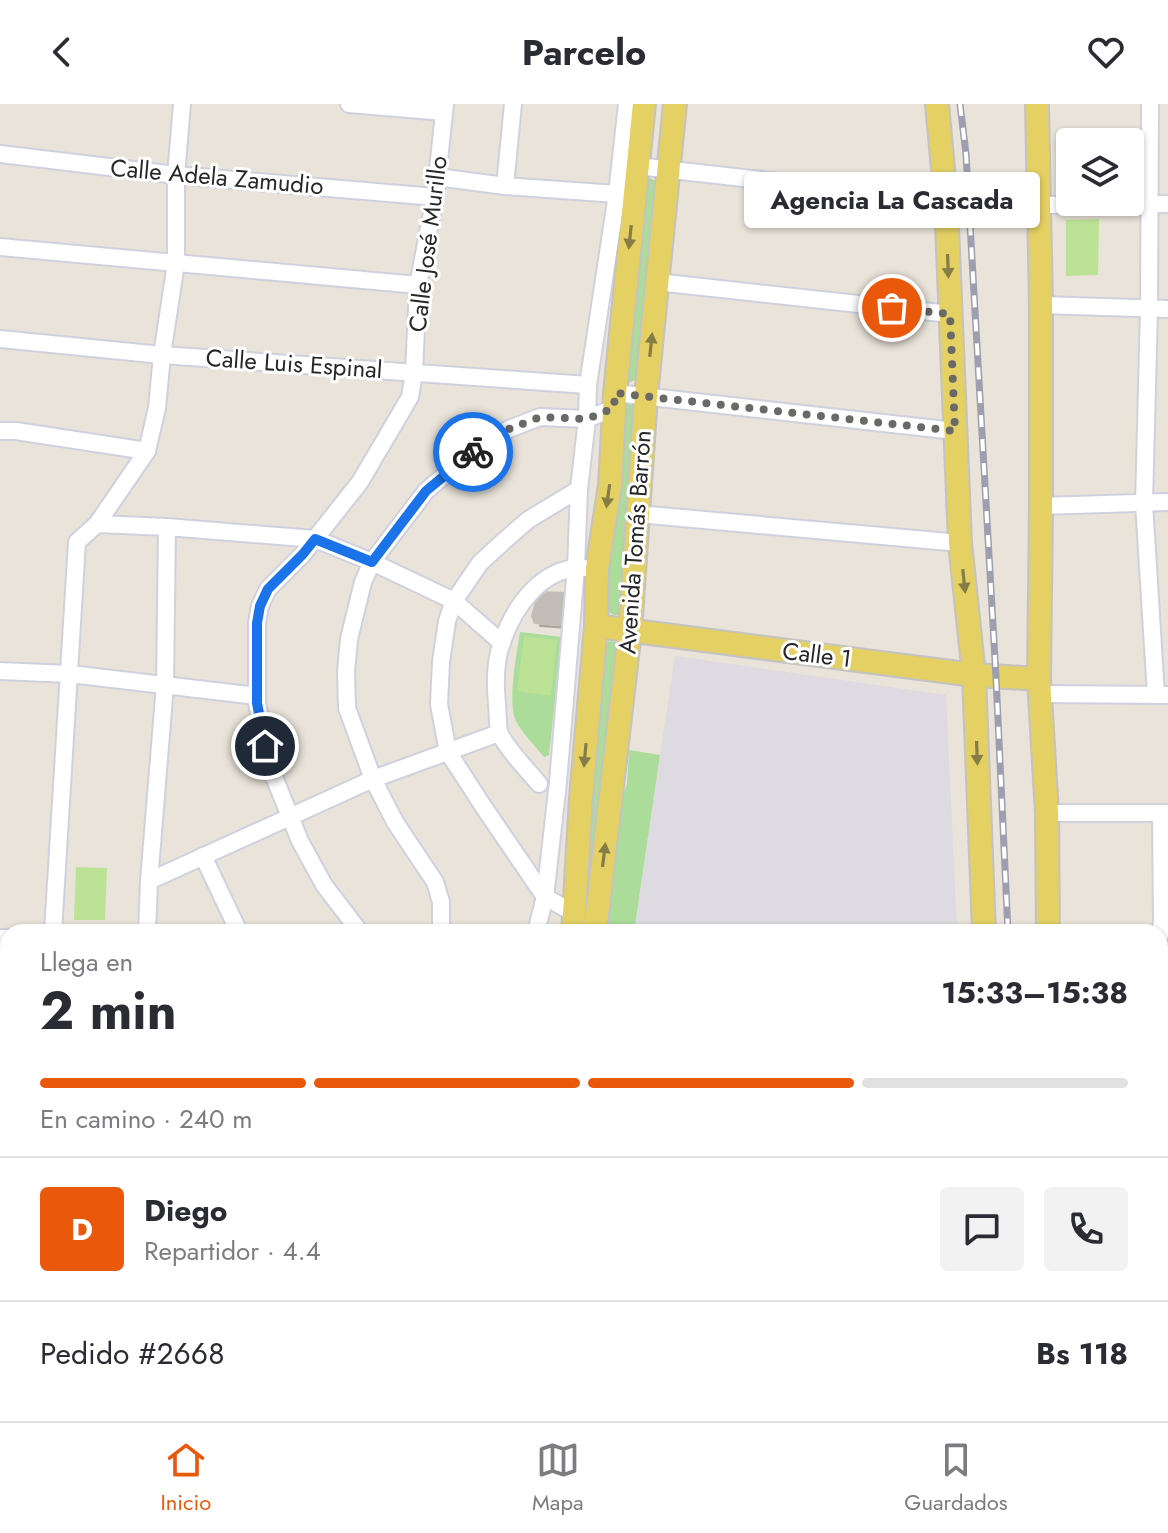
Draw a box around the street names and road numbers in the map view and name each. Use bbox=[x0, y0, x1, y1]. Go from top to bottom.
street label: Calle Adela Zamudio bbox=[109, 150, 325, 203]
street label: Calle José Murillo bbox=[399, 154, 456, 334]
street label: Calle Luis Espinal bbox=[204, 340, 384, 387]
street label: Avenida Tomás Barrón bbox=[609, 429, 660, 655]
street label: Calle 1 bbox=[780, 633, 854, 676]

